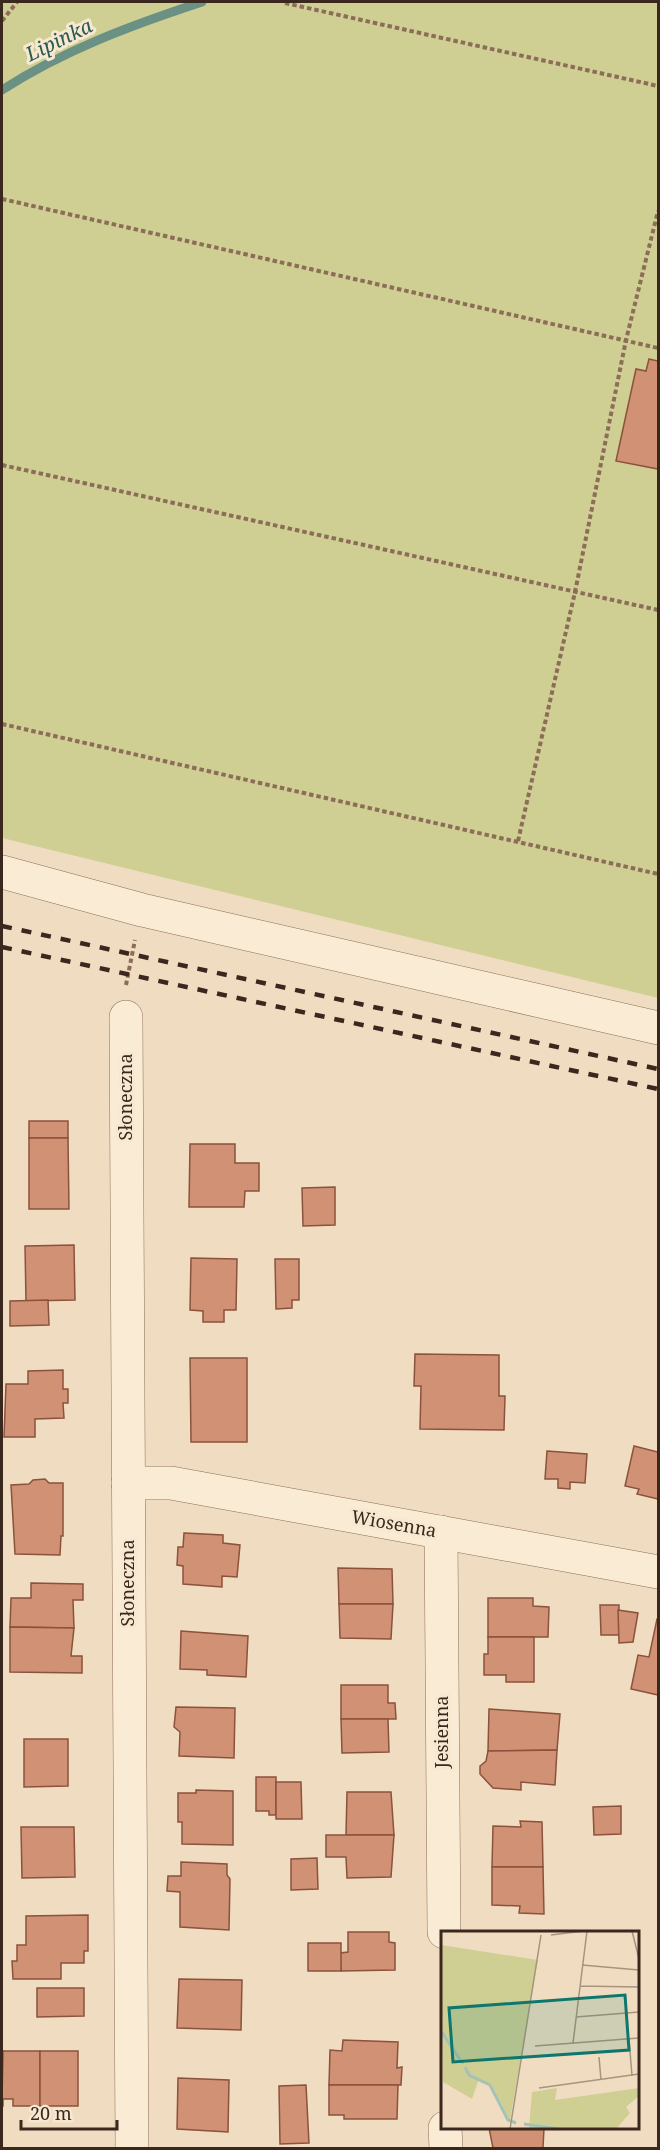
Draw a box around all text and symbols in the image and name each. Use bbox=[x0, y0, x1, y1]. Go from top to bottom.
water label: Lipinka bbox=[20, 12, 97, 68]
street label: Słoneczna bbox=[113, 1053, 137, 1141]
street label: Wiosenna bbox=[350, 1504, 439, 1542]
street label: Słoneczna bbox=[115, 1539, 139, 1627]
street label: Jesienna bbox=[429, 1696, 453, 1769]
inset map bbox=[441, 1931, 639, 2129]
scale bar bbox=[21, 2093, 117, 2131]
text: 20 m bbox=[30, 2101, 72, 2125]

